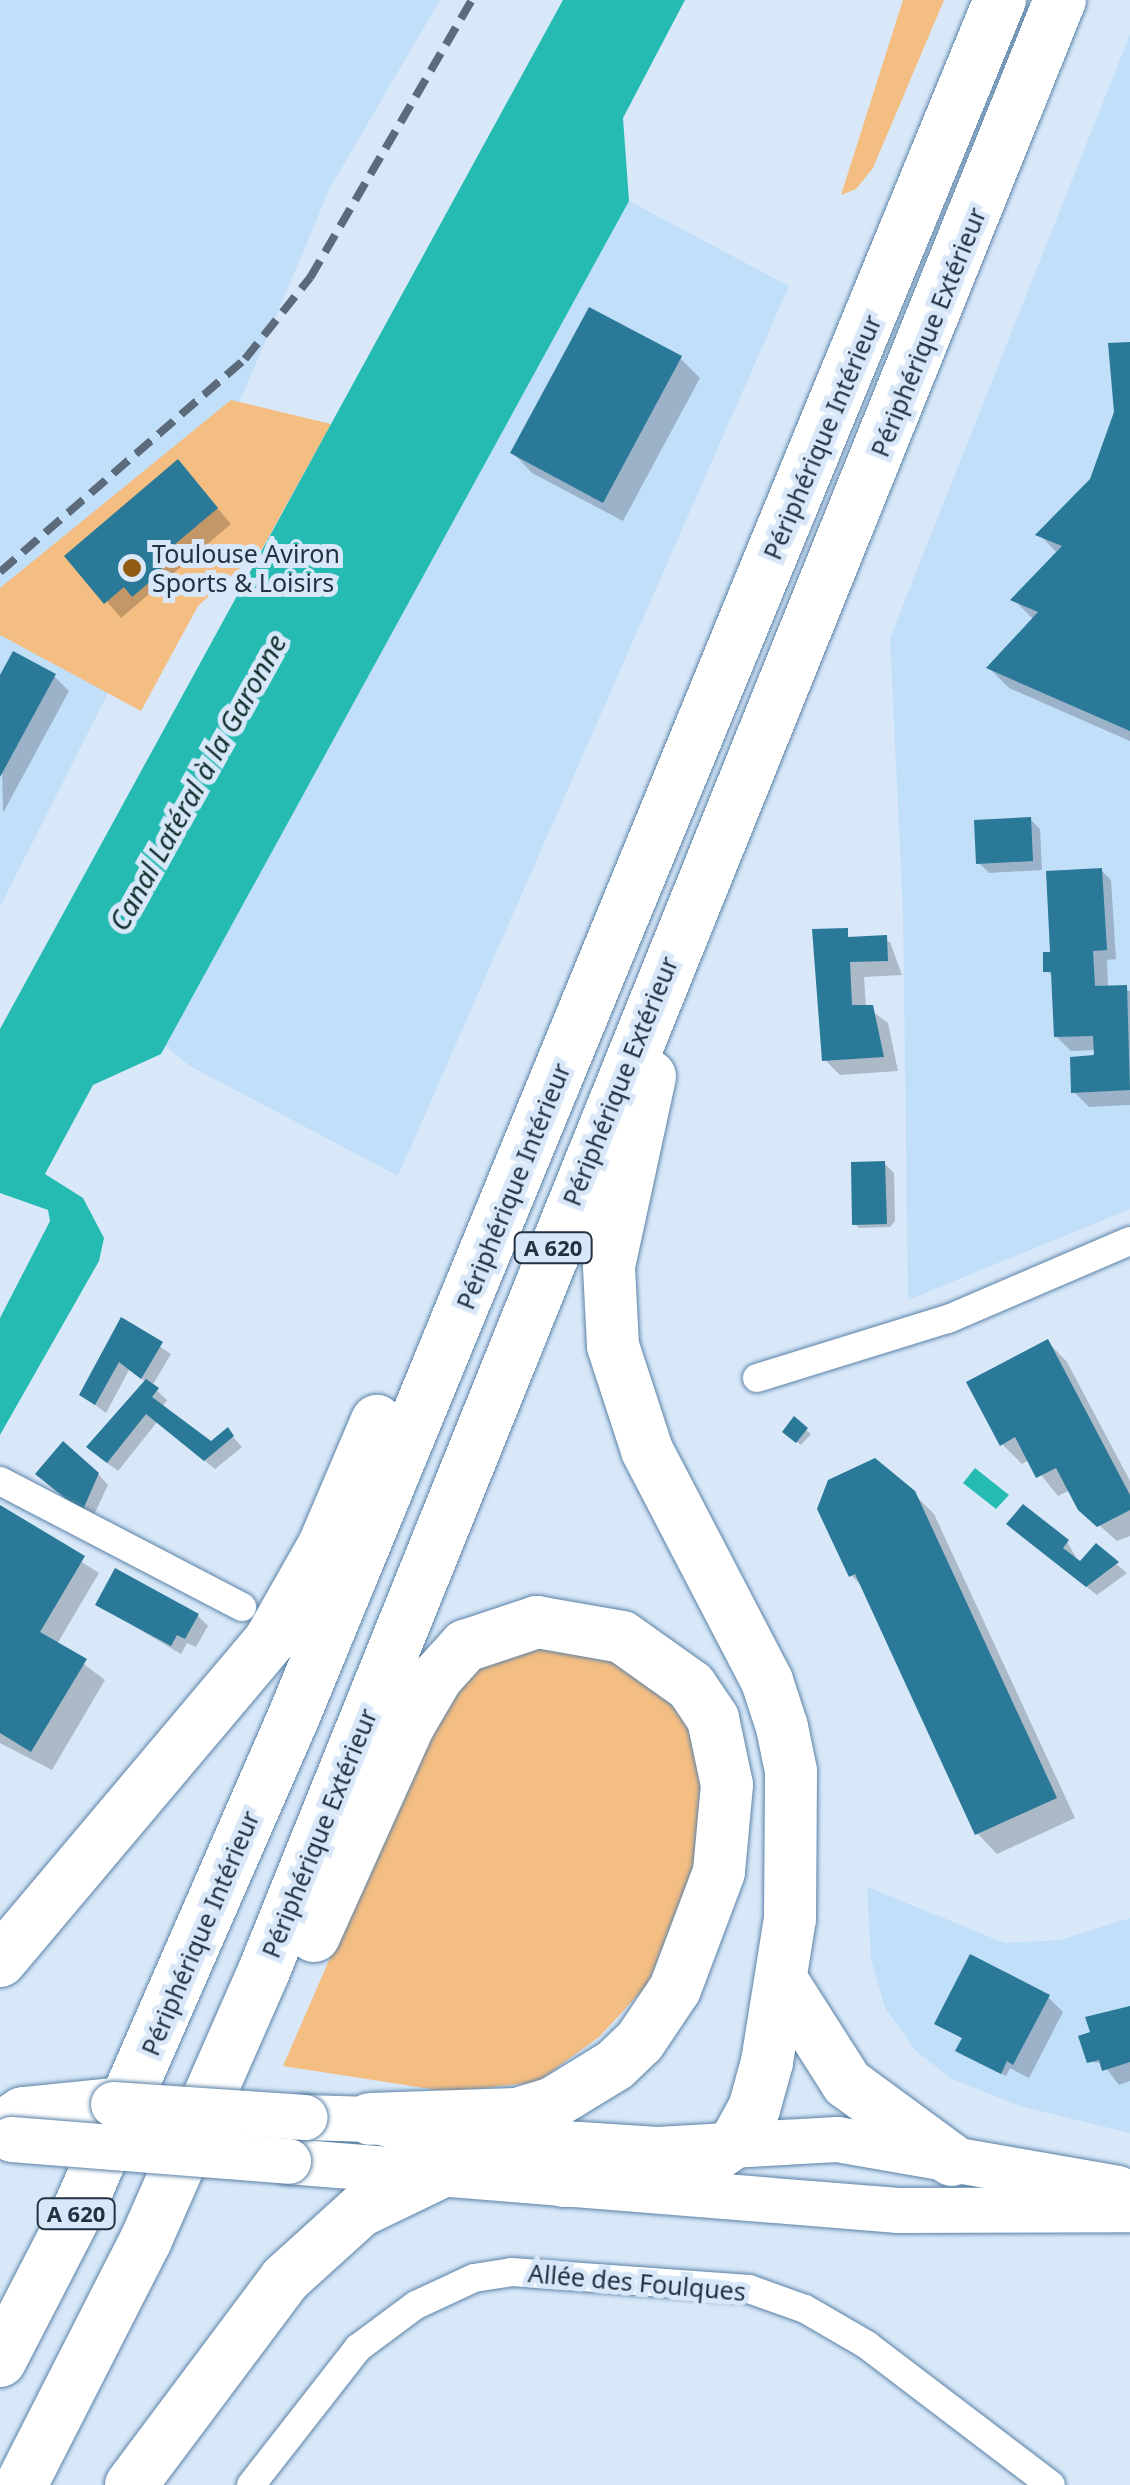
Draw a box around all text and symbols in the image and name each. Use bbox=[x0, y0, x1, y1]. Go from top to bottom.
street label: Périphérique Extérieur bbox=[864, 203, 992, 461]
street label: Périphérique Intérieur bbox=[757, 310, 887, 564]
place label: Toulouse Aviron Sports & Loisirs bbox=[152, 539, 340, 598]
marker: Toulouse Aviron Sports & Loisirs bbox=[121, 557, 143, 579]
water label: Canal Latéral à la Garonne bbox=[101, 628, 293, 936]
street label: Périphérique Extérieur bbox=[556, 952, 684, 1210]
street label: Périphérique Intérieur bbox=[450, 1059, 576, 1313]
road number: A 620 bbox=[513, 1231, 593, 1265]
street label: Périphérique Extérieur bbox=[255, 1704, 383, 1962]
street label: Périphérique Intérieur bbox=[135, 1806, 265, 2060]
road number: A 620 bbox=[36, 2197, 116, 2231]
street label: Allée des Foulques bbox=[527, 2258, 747, 2306]

